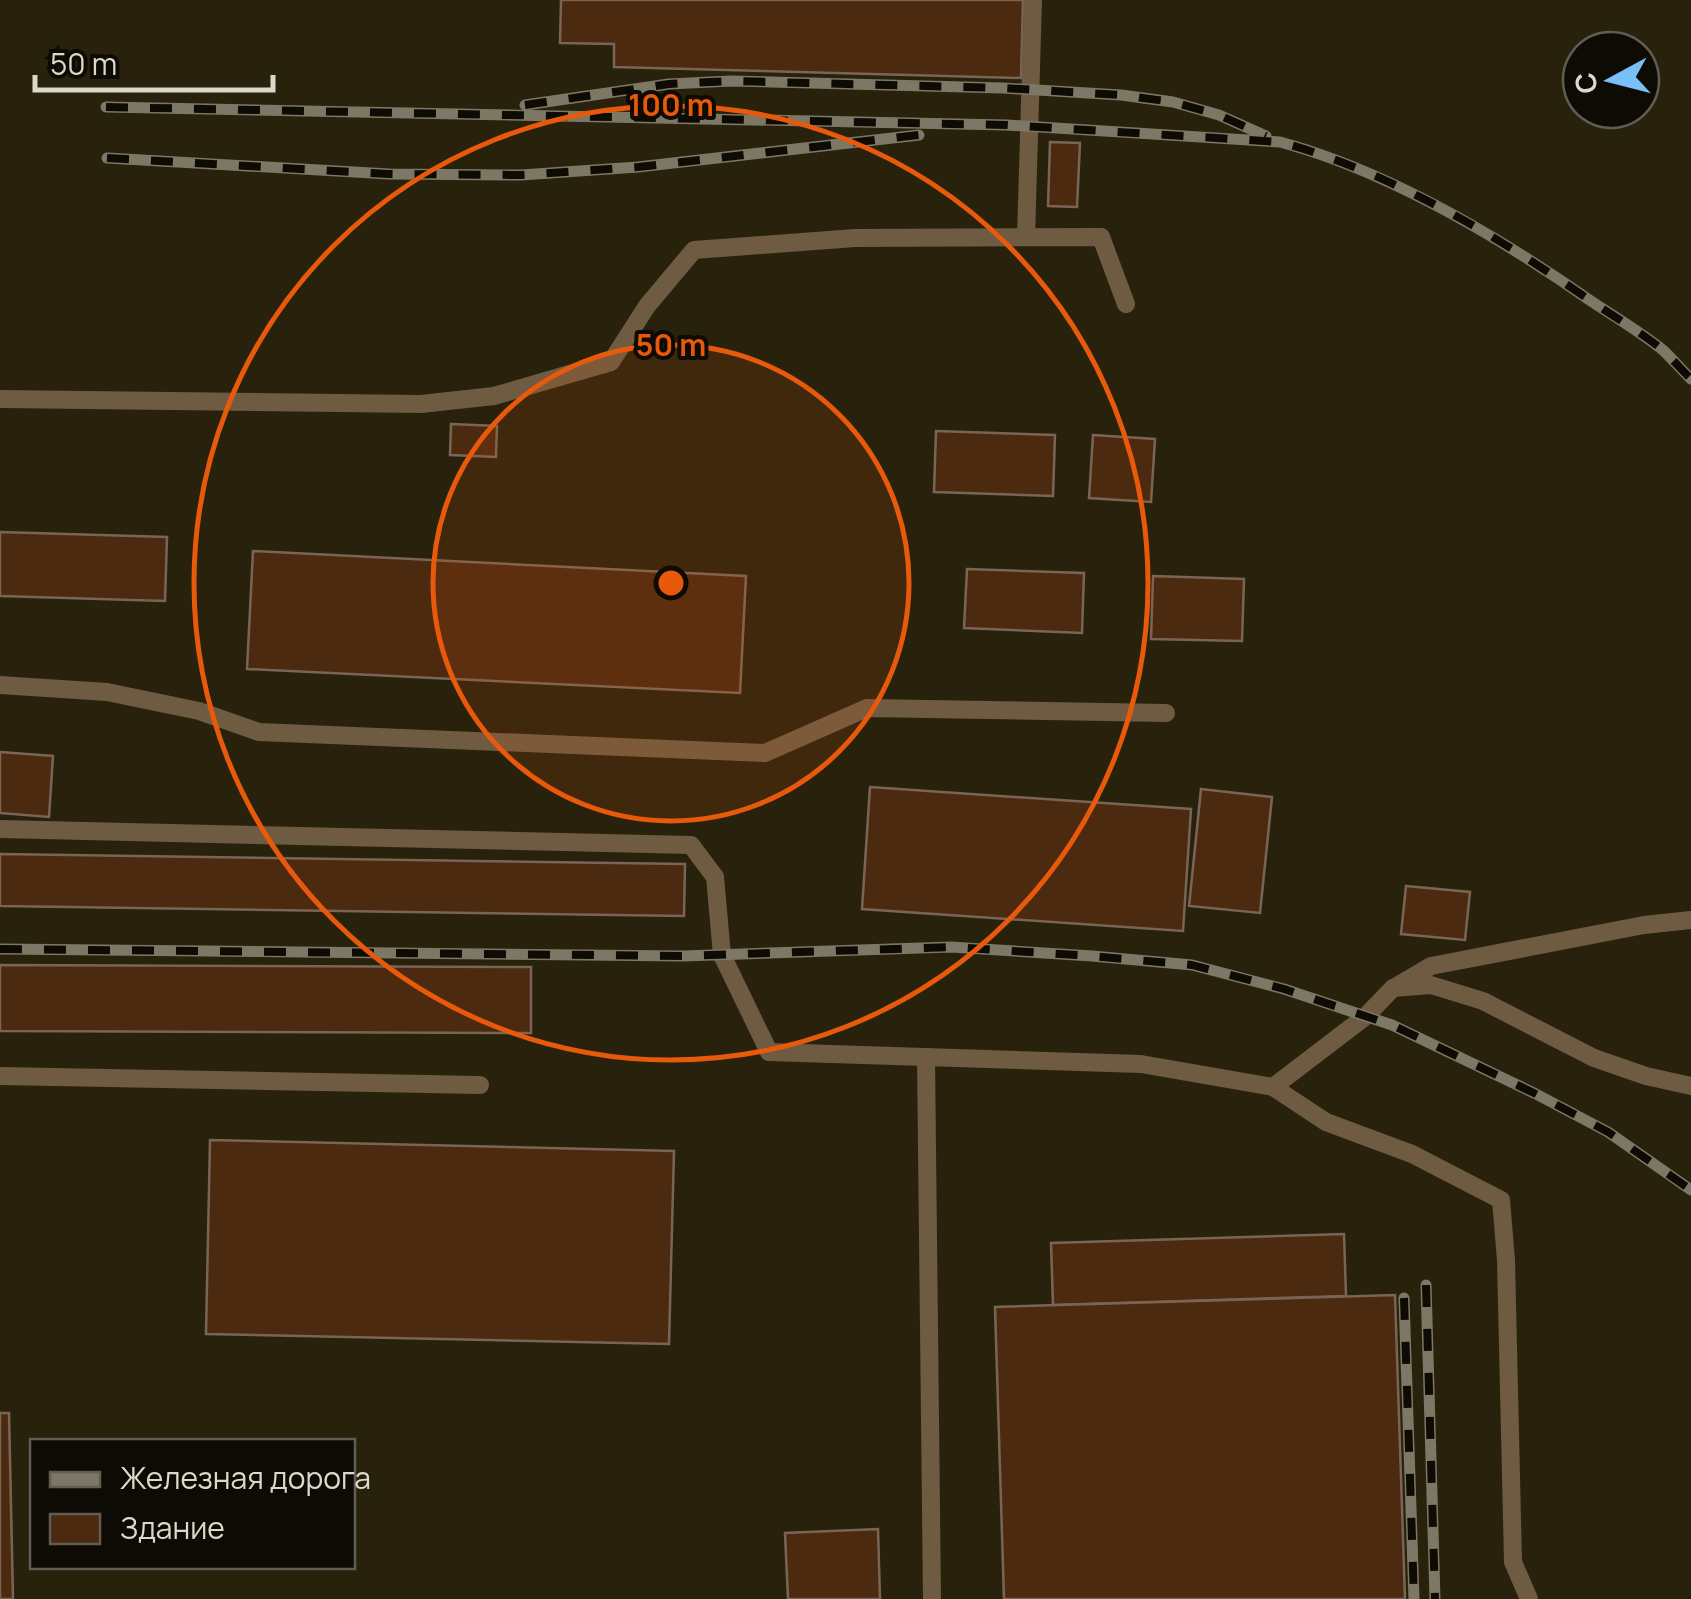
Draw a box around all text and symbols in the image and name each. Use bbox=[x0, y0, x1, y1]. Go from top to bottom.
scale bar bbox=[35, 30, 272, 92]
north arrow bbox=[1561, 30, 1661, 130]
text: 50 m bbox=[50, 43, 117, 84]
text: С bbox=[1565, 71, 1605, 96]
text: 100 m bbox=[628, 84, 714, 125]
text: 50 m bbox=[636, 324, 706, 365]
centre of rings bbox=[653, 565, 689, 601]
legend bbox=[30, 1439, 355, 1569]
text: Железная дорога bbox=[120, 1457, 371, 1498]
text: Здание bbox=[120, 1507, 225, 1548]

